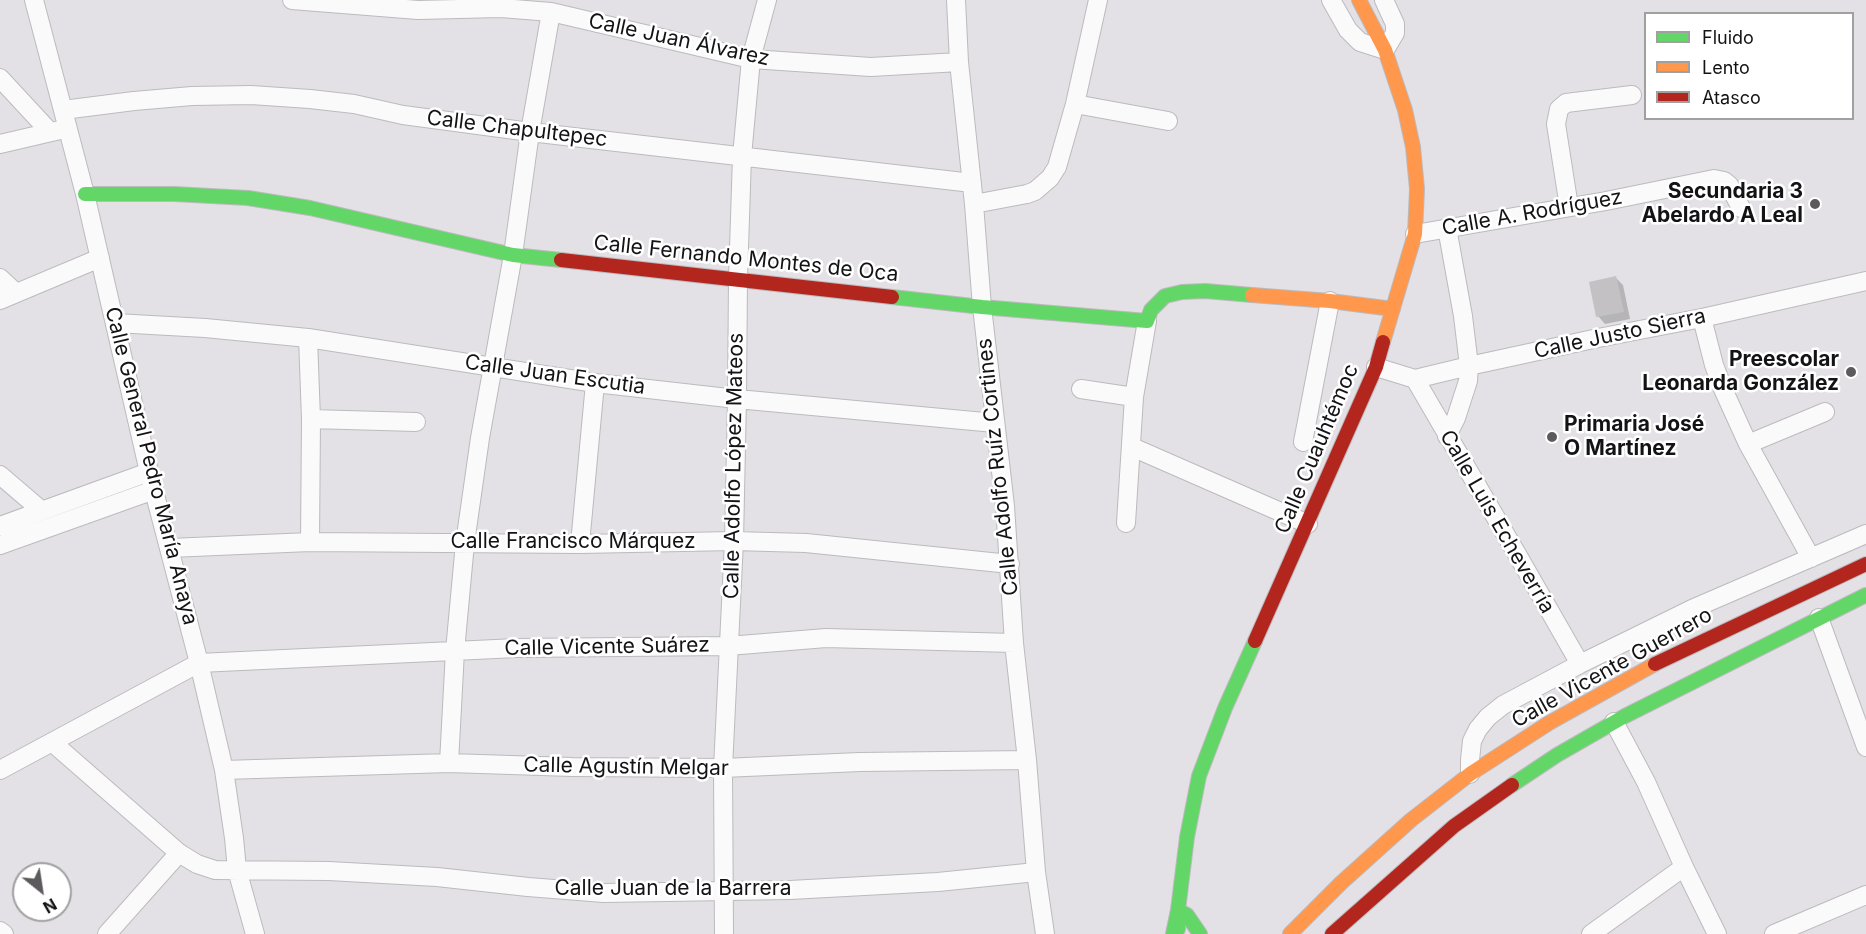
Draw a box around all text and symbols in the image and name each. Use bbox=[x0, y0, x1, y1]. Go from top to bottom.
street label: Calle Juan Álvarez bbox=[586, 9, 772, 71]
legend bbox=[1644, 12, 1854, 120]
text: Fluido bbox=[1702, 27, 1754, 48]
text: Lento bbox=[1702, 57, 1750, 78]
text: Atasco bbox=[1702, 87, 1761, 108]
street label: Calle Chapultepec bbox=[425, 105, 609, 153]
place label: Secundaria 3 Abelardo A Leal bbox=[1641, 179, 1803, 229]
street label: Calle A. Rodríguez bbox=[1440, 185, 1624, 241]
marker: Secundaria 3 Abelardo A Leal bbox=[1808, 197, 1822, 211]
street label: Calle Fernando Montes de Oca bbox=[592, 230, 900, 288]
street label: Calle Justo Sierra bbox=[1532, 303, 1708, 365]
street label: Calle General Pedro María Anaya bbox=[99, 304, 203, 628]
street label: Calle Adolfo López Mateos bbox=[719, 333, 749, 599]
street label: Calle Adolfo Ruíz Cortines bbox=[972, 337, 1024, 597]
place label: Preescolar Leonarda González bbox=[1642, 347, 1839, 397]
street label: Calle Juan Escutia bbox=[463, 350, 647, 400]
street label: Calle Cuauhtémoc bbox=[1270, 360, 1364, 538]
marker: Preescolar Leonarda González bbox=[1844, 365, 1858, 379]
place label: Primaria José O Martínez bbox=[1564, 412, 1704, 462]
street label: Calle Luis Echeverría bbox=[1434, 426, 1560, 618]
marker: Primaria José O Martínez bbox=[1545, 430, 1559, 444]
street label: Calle Francisco Márquez bbox=[450, 529, 696, 555]
street label: Calle Vicente Guerrero bbox=[1507, 602, 1717, 734]
street label: Calle Vicente Suárez bbox=[504, 633, 710, 661]
street label: Calle Agustín Melgar bbox=[523, 753, 729, 781]
north arrow bbox=[12, 862, 72, 922]
street label: Calle Juan de la Barrera bbox=[554, 876, 792, 902]
text: N bbox=[40, 894, 60, 918]

